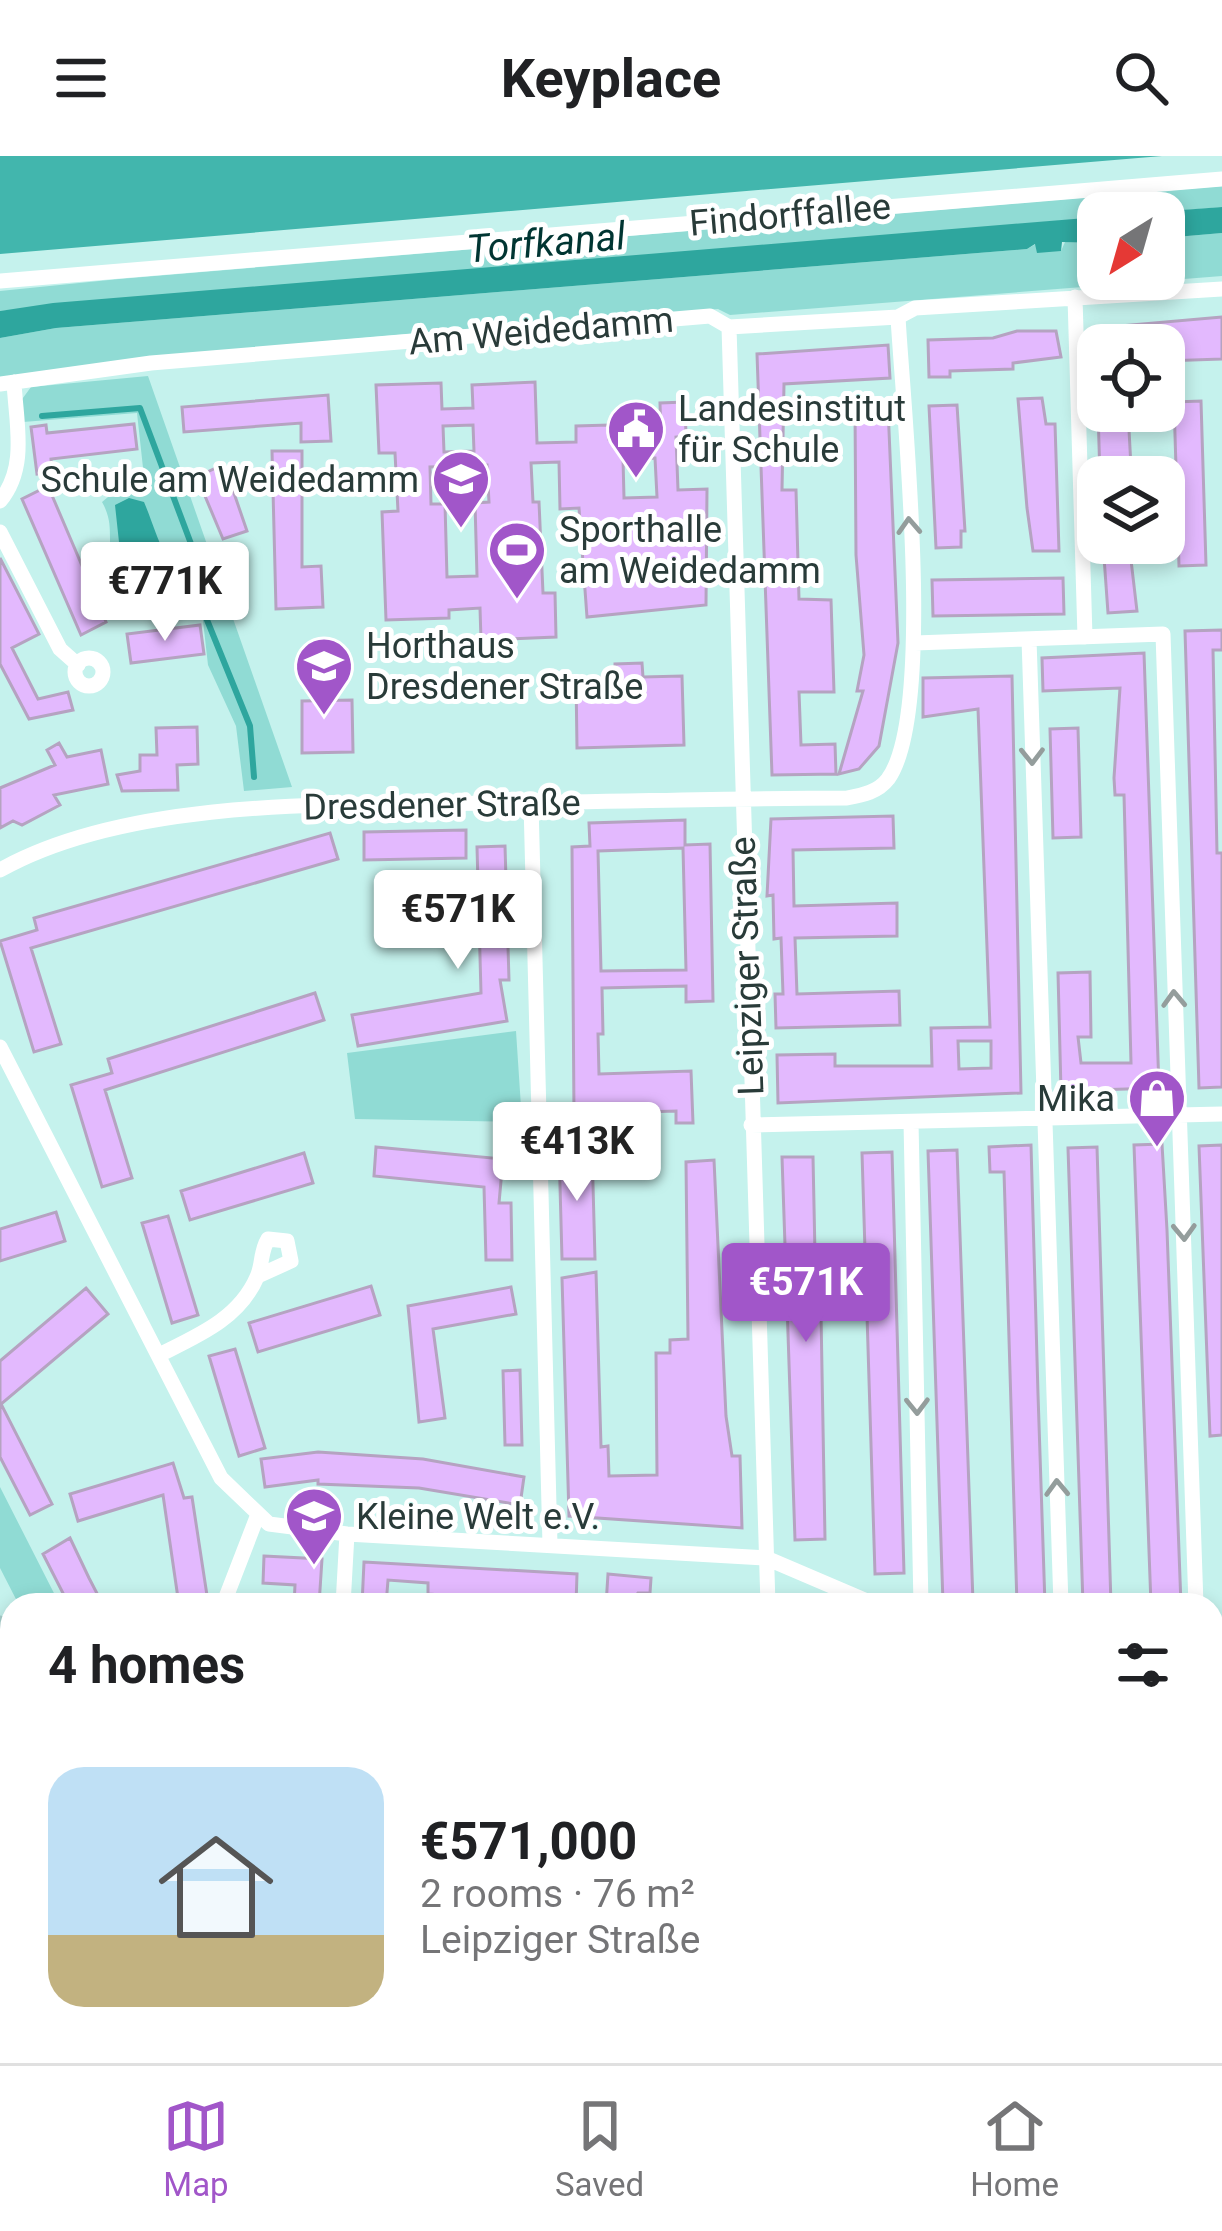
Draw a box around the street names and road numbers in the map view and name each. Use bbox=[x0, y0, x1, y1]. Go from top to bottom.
street label: Findorffallee bbox=[688, 185, 893, 245]
street label: Am Weidedamm bbox=[407, 299, 675, 363]
street label: Dresdener Straße bbox=[303, 782, 581, 828]
street label: Leipziger Straße bbox=[721, 836, 773, 1096]

